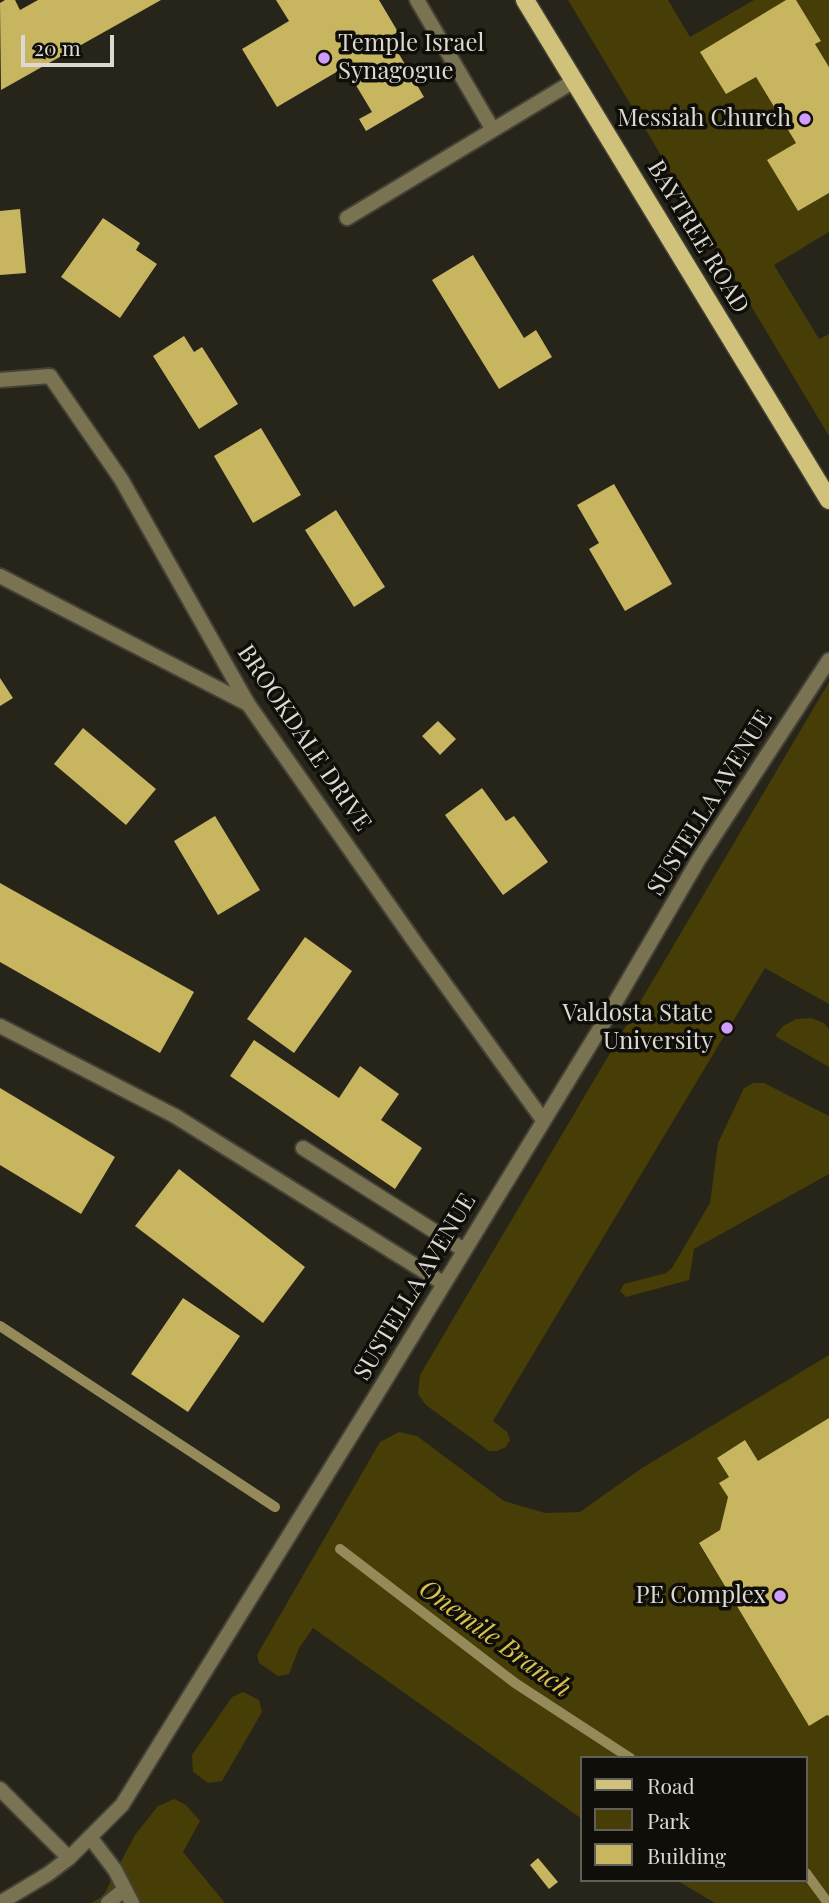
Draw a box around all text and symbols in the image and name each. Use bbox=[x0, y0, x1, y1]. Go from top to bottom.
scale bar bbox=[24, 21, 117, 65]
place label: Temple Israel Synagogue bbox=[338, 30, 484, 86]
text: 20 m bbox=[34, 33, 81, 61]
marker: Temple Israel Synagogue bbox=[316, 50, 332, 66]
place label: Messiah Church bbox=[617, 105, 791, 133]
marker: Messiah Church bbox=[797, 111, 813, 127]
street label: BAYTREE ROAD bbox=[641, 155, 755, 319]
street label: BROOKDALE DRIVE bbox=[231, 640, 377, 836]
street label: SUSTELLA AVENUE bbox=[641, 705, 779, 901]
place label: Valdosta State University bbox=[562, 1000, 713, 1056]
marker: Valdosta State University bbox=[719, 1020, 735, 1036]
street label: SUSTELLA AVENUE bbox=[348, 1188, 482, 1386]
water label: Onemile Branch bbox=[413, 1573, 577, 1705]
place label: PE Complex bbox=[636, 1582, 766, 1610]
marker: PE Complex bbox=[772, 1588, 788, 1604]
legend bbox=[580, 1756, 808, 1882]
text: Road bbox=[647, 1771, 695, 1799]
text: Park bbox=[647, 1806, 690, 1834]
text: Building bbox=[647, 1841, 726, 1869]

